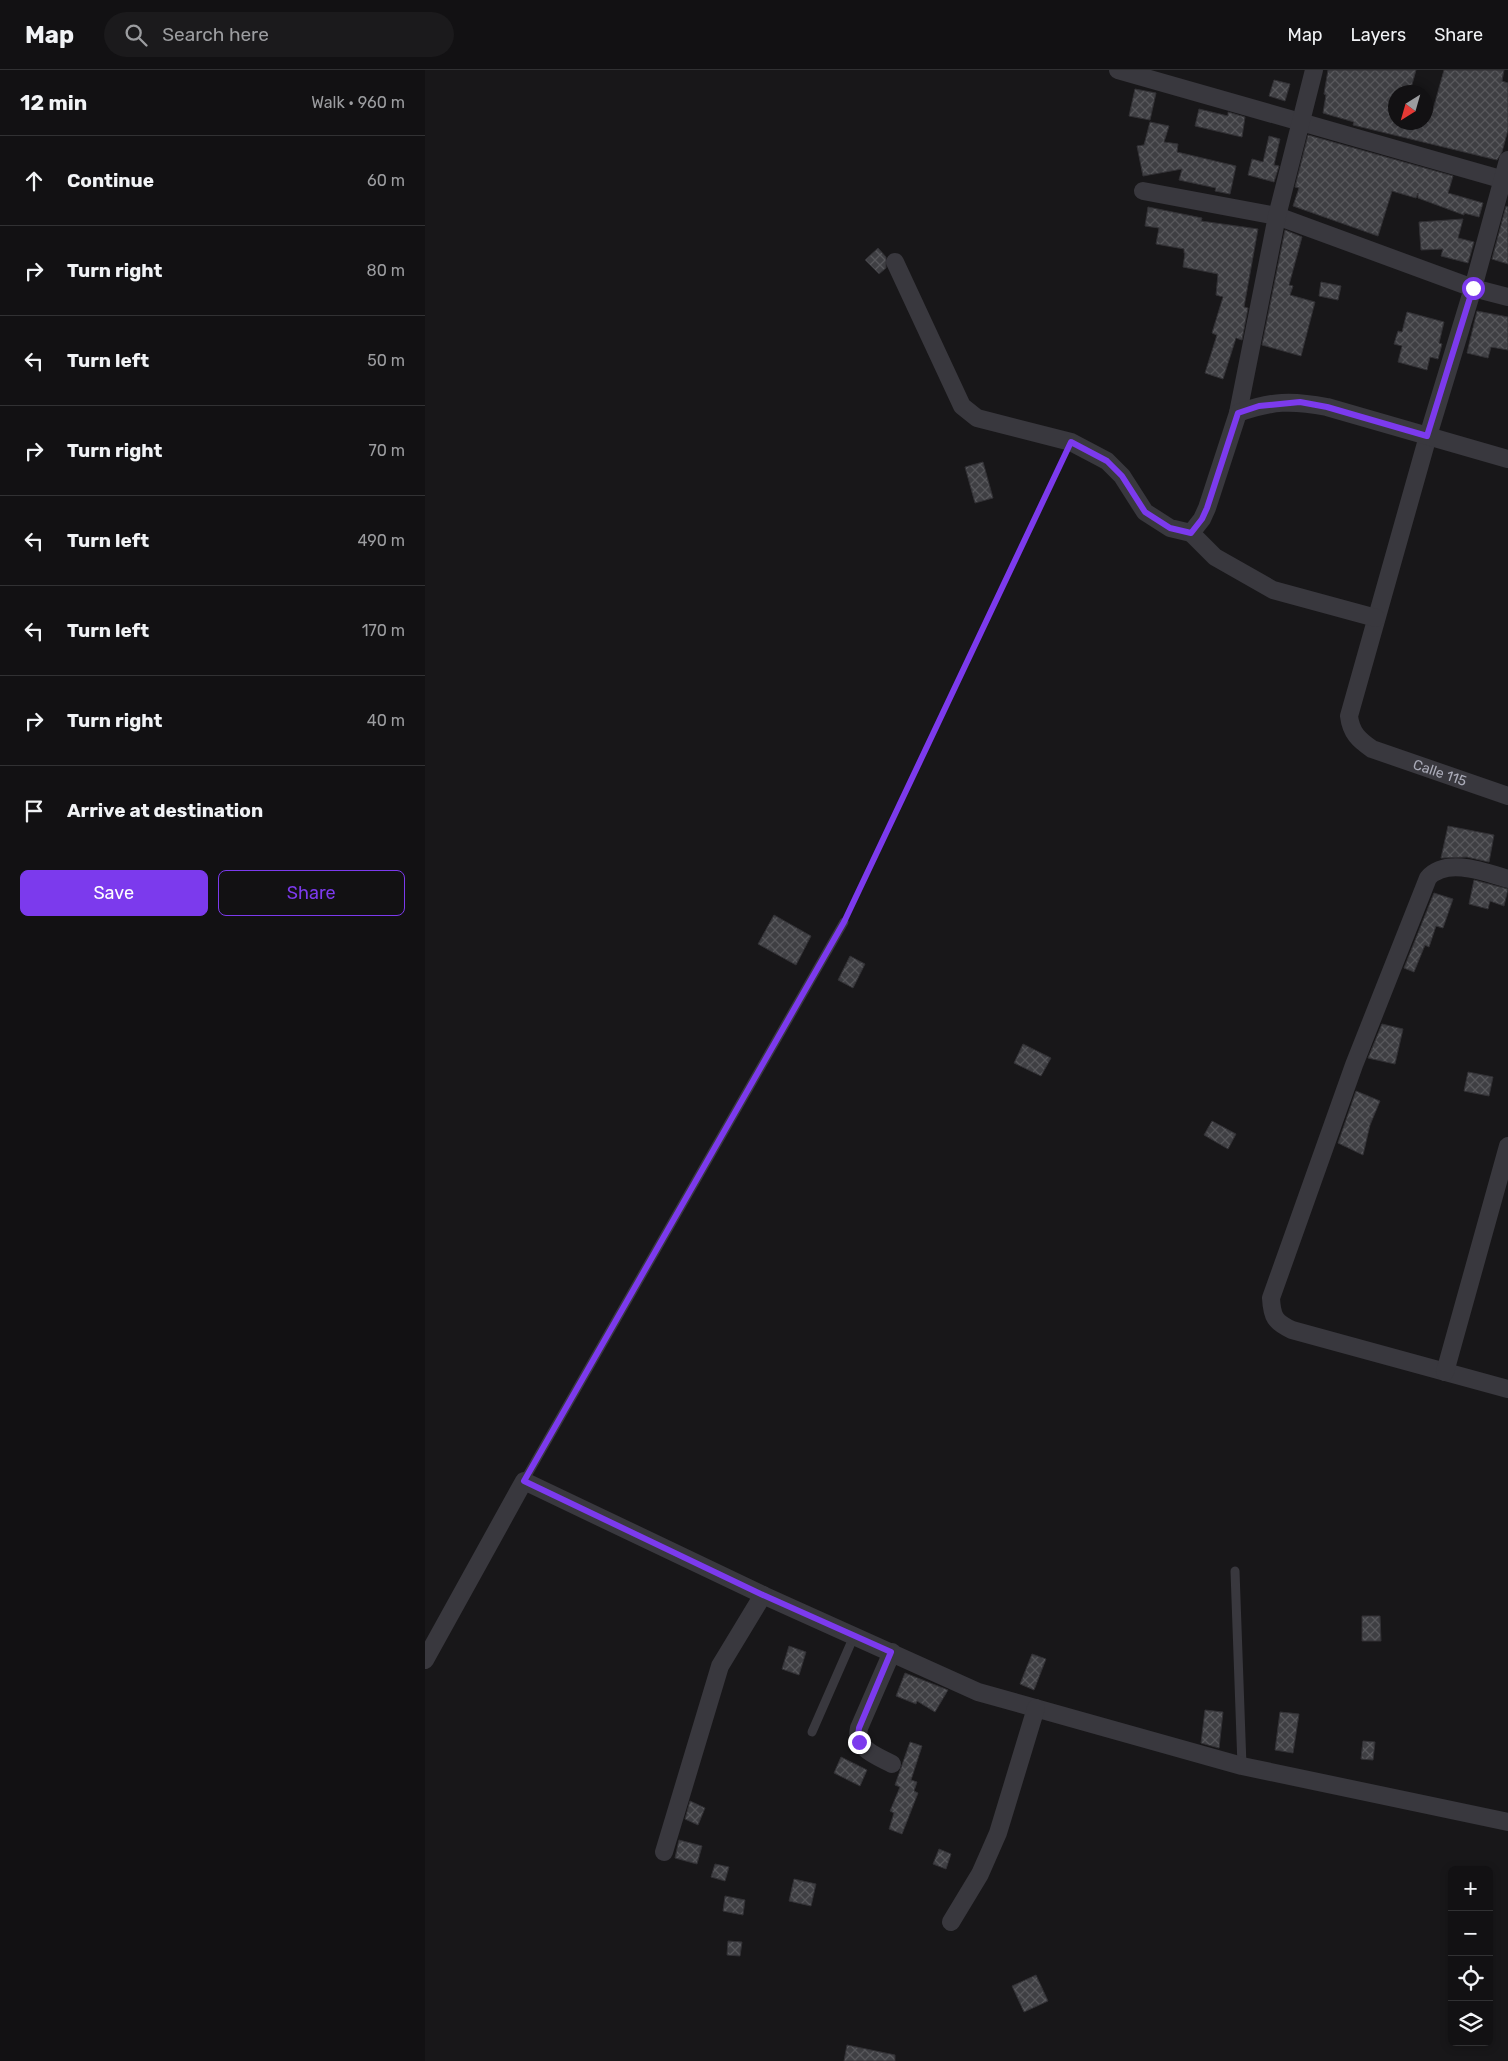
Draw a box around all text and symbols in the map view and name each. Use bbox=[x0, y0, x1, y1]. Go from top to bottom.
search box bbox=[104, 12, 454, 57]
text: Map bbox=[25, 21, 74, 49]
icon: search bbox=[122, 21, 150, 49]
text: Search here bbox=[162, 23, 269, 46]
text: Map bbox=[1288, 24, 1323, 46]
text: Layers bbox=[1351, 24, 1406, 46]
text: Share bbox=[1434, 24, 1483, 46]
north arrow bbox=[1388, 85, 1433, 130]
text: 12 min bbox=[20, 90, 87, 115]
text: Walk · 960 m bbox=[311, 93, 405, 112]
icon: ahead bbox=[20, 167, 48, 195]
text: Continue bbox=[67, 169, 154, 192]
text: 60 m bbox=[367, 171, 405, 190]
icon: right bbox=[20, 257, 48, 285]
text: Turn right bbox=[67, 259, 162, 282]
text: 80 m bbox=[367, 261, 405, 280]
route start bbox=[1462, 277, 1485, 300]
icon: left bbox=[20, 347, 48, 375]
text: Turn left bbox=[67, 349, 149, 372]
text: 50 m bbox=[367, 351, 405, 370]
icon: right bbox=[20, 437, 48, 465]
text: Turn right bbox=[67, 439, 162, 462]
text: 70 m bbox=[368, 441, 405, 460]
icon: left bbox=[20, 527, 48, 555]
text: Turn left bbox=[67, 529, 149, 552]
text: 490 m bbox=[357, 531, 405, 550]
icon: left bbox=[20, 617, 48, 645]
text: Turn left bbox=[67, 619, 149, 642]
text: 170 m bbox=[362, 621, 405, 640]
icon: right bbox=[20, 707, 48, 735]
text: Turn right bbox=[67, 709, 162, 732]
text: 40 m bbox=[367, 711, 405, 730]
street label: Calle 115 bbox=[1411, 755, 1469, 790]
icon: arrive bbox=[20, 797, 48, 825]
text: Arrive at destination bbox=[67, 799, 263, 822]
button: Save bbox=[20, 870, 208, 916]
button: Share bbox=[218, 870, 405, 916]
route end bbox=[848, 1731, 871, 1754]
map controls bbox=[1448, 1866, 1493, 2046]
button: + bbox=[1448, 1866, 1493, 1911]
button: − bbox=[1448, 1911, 1493, 1956]
button: locate bbox=[1448, 1956, 1493, 2001]
button: layers bbox=[1448, 2001, 1493, 2046]

